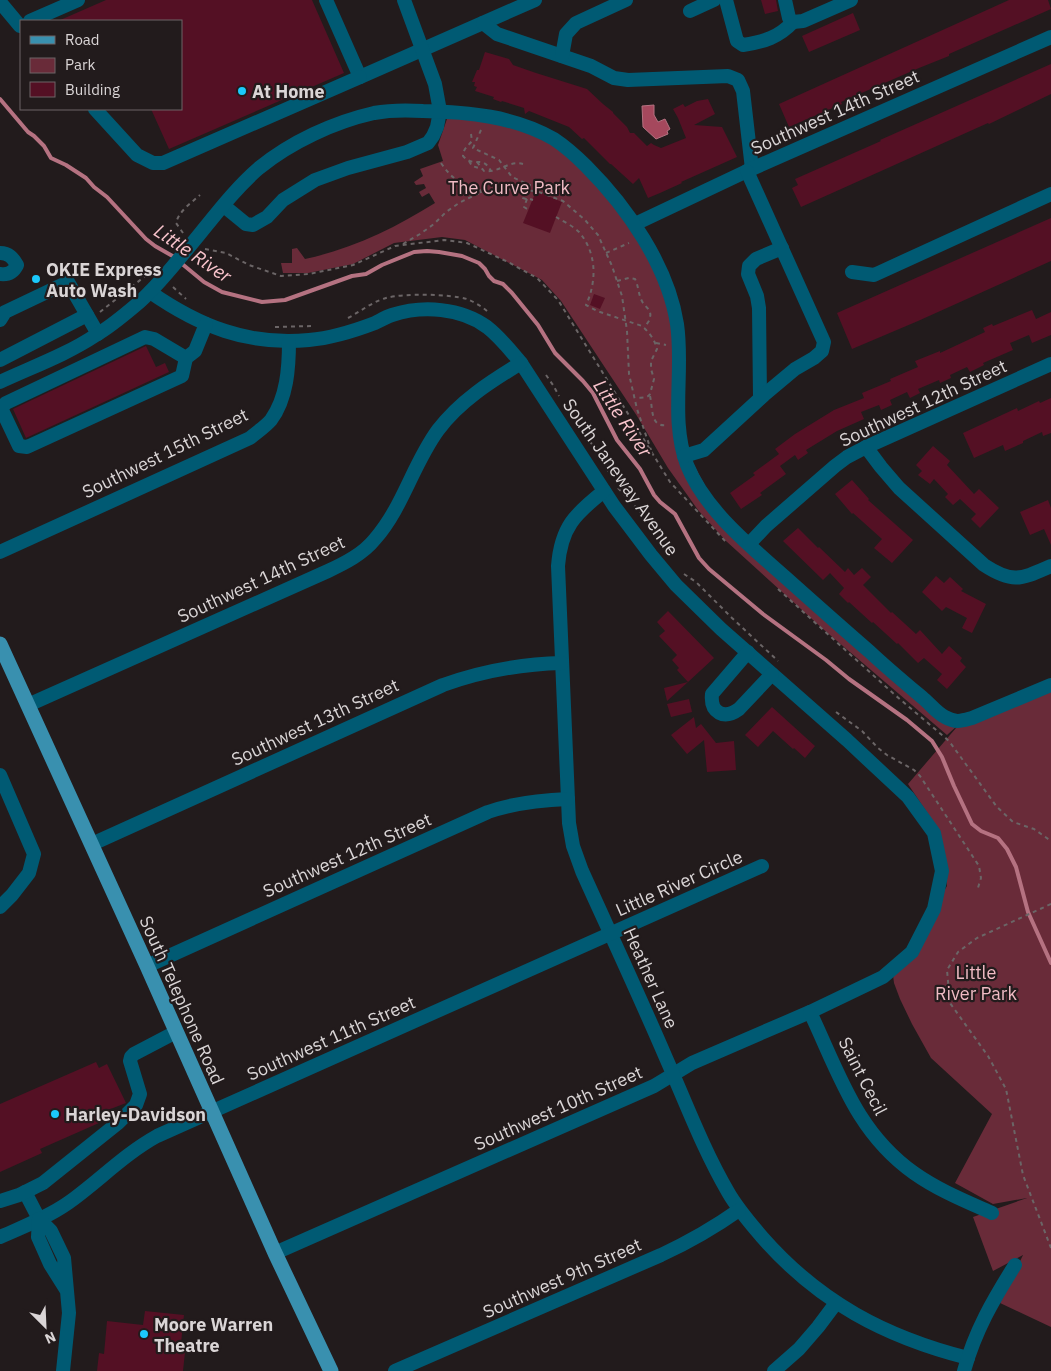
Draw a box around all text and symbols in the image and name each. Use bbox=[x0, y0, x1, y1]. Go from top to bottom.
legend bbox=[20, 20, 182, 110]
text: Road bbox=[65, 30, 100, 49]
text: Park bbox=[65, 55, 95, 74]
street label: Southwest 14th Street bbox=[747, 65, 923, 159]
text: Building bbox=[65, 80, 120, 99]
place label: At Home bbox=[252, 80, 325, 103]
marker: At Home bbox=[236, 85, 248, 97]
park label: The Curve Park bbox=[448, 176, 571, 199]
water label: Little River bbox=[150, 218, 237, 288]
place label: OKIE Express Auto Wash bbox=[46, 258, 162, 302]
marker: OKIE Express Auto Wash bbox=[30, 273, 42, 285]
street label: Southwest 12th Street bbox=[836, 354, 1010, 452]
water label: Little River bbox=[588, 375, 658, 462]
street label: South Janeway Avenue bbox=[558, 394, 684, 560]
street label: Southwest 15th Street bbox=[78, 403, 252, 503]
street label: Southwest 14th Street bbox=[174, 530, 348, 628]
street label: Southwest 13th Street bbox=[228, 673, 402, 771]
street label: Southwest 12th Street bbox=[259, 808, 435, 902]
street label: Little River Circle bbox=[612, 845, 746, 921]
street label: South Telephone Road bbox=[135, 912, 229, 1088]
street label: Heather Lane bbox=[618, 924, 684, 1032]
park label: Little River Park bbox=[935, 961, 1017, 1005]
street label: Southwest 11th Street bbox=[243, 991, 419, 1085]
street label: Saint Cecil bbox=[833, 1033, 893, 1119]
street label: Southwest 10th Street bbox=[470, 1061, 646, 1155]
place label: Harley-Davidson bbox=[65, 1103, 206, 1126]
marker: Harley-Davidson bbox=[49, 1108, 61, 1120]
street label: Southwest 9th Street bbox=[479, 1233, 645, 1323]
north arrow bbox=[20, 1301, 70, 1351]
place label: Moore Warren Theatre bbox=[154, 1313, 273, 1357]
text: N bbox=[42, 1328, 59, 1348]
marker: Moore Warren Theatre bbox=[138, 1328, 150, 1340]

